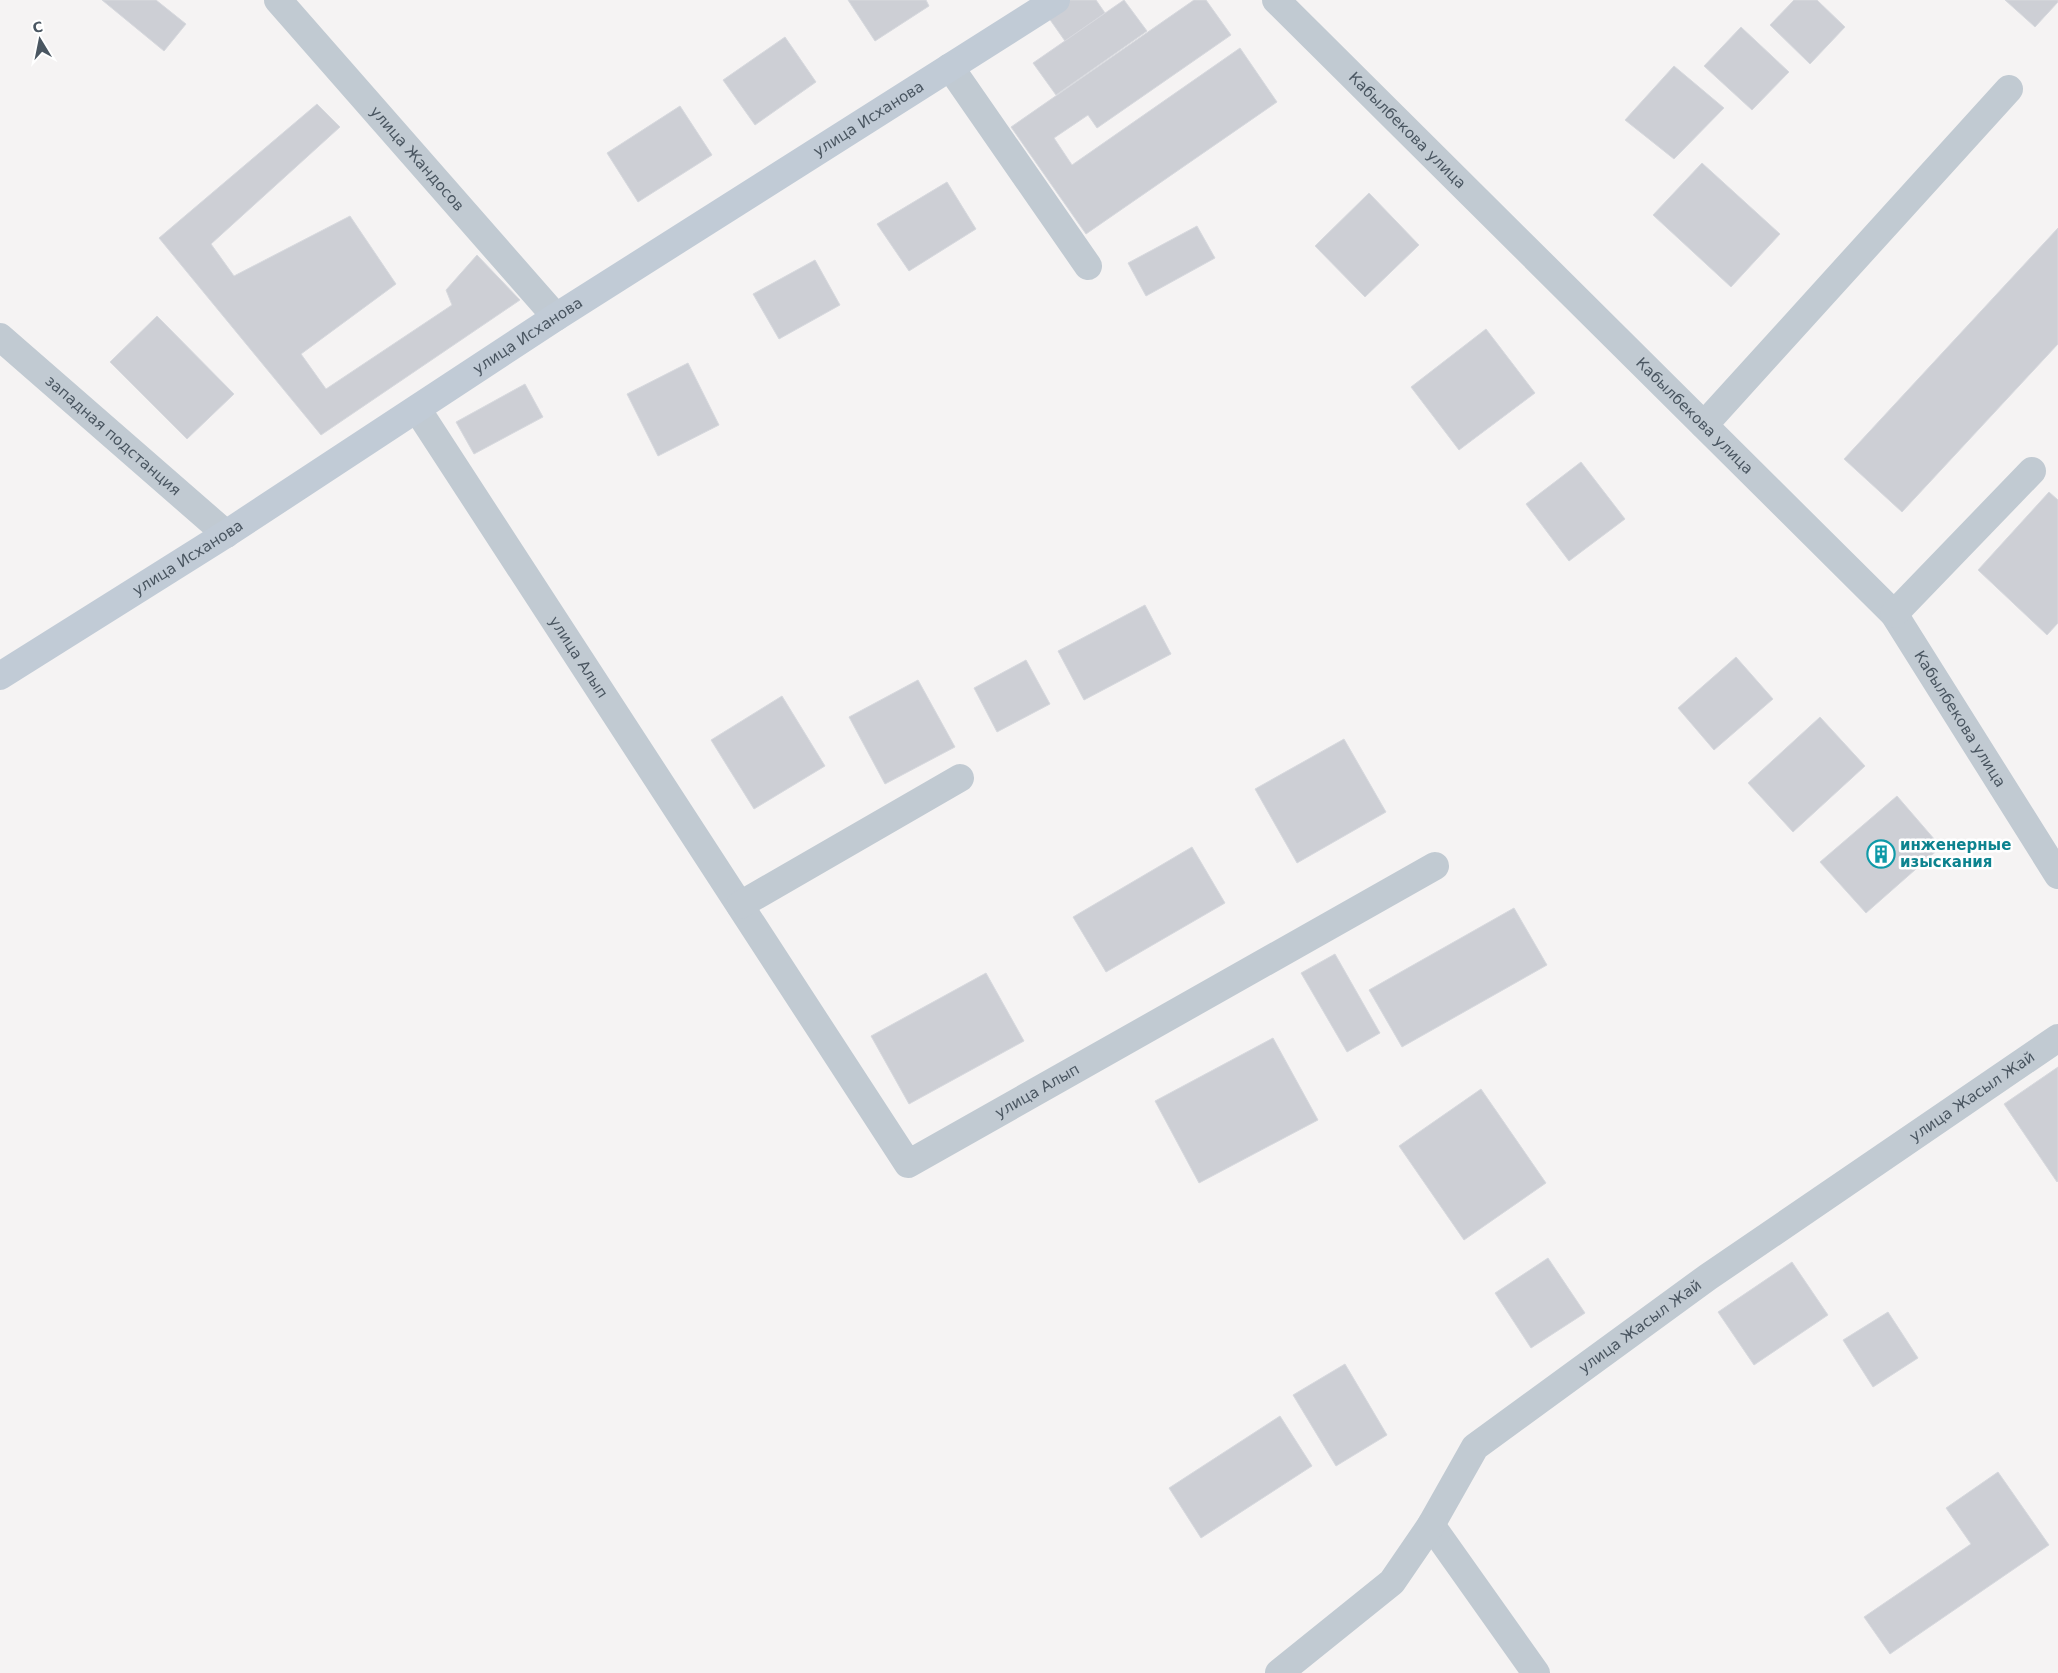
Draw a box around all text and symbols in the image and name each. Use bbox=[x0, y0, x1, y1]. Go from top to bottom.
north arrow bbox=[15, 15, 65, 65]
text: С bbox=[31, 18, 44, 36]
street label: Кабылбекова улица bbox=[1345, 68, 1470, 192]
street label: улица Исханова bbox=[810, 77, 927, 160]
street label: улица Жандосов bbox=[366, 103, 468, 215]
street label: улица Исханова bbox=[470, 294, 586, 378]
street label: Кабылбекова улица bbox=[1632, 354, 1757, 478]
street label: западная подстанция bbox=[42, 372, 184, 499]
street label: улица Исханова bbox=[129, 516, 247, 599]
street label: улица Алып bbox=[545, 613, 612, 701]
street label: Кабылбекова улица bbox=[1910, 647, 2009, 790]
place label: инженерные изыскания bbox=[1900, 836, 2011, 871]
building icon: инженерные изыскания bbox=[1866, 839, 1896, 869]
street label: улица Жасыл Жай bbox=[1906, 1048, 2038, 1146]
street label: улица Алып bbox=[992, 1060, 1082, 1122]
street label: улица Жасыл Жай bbox=[1575, 1276, 1705, 1377]

